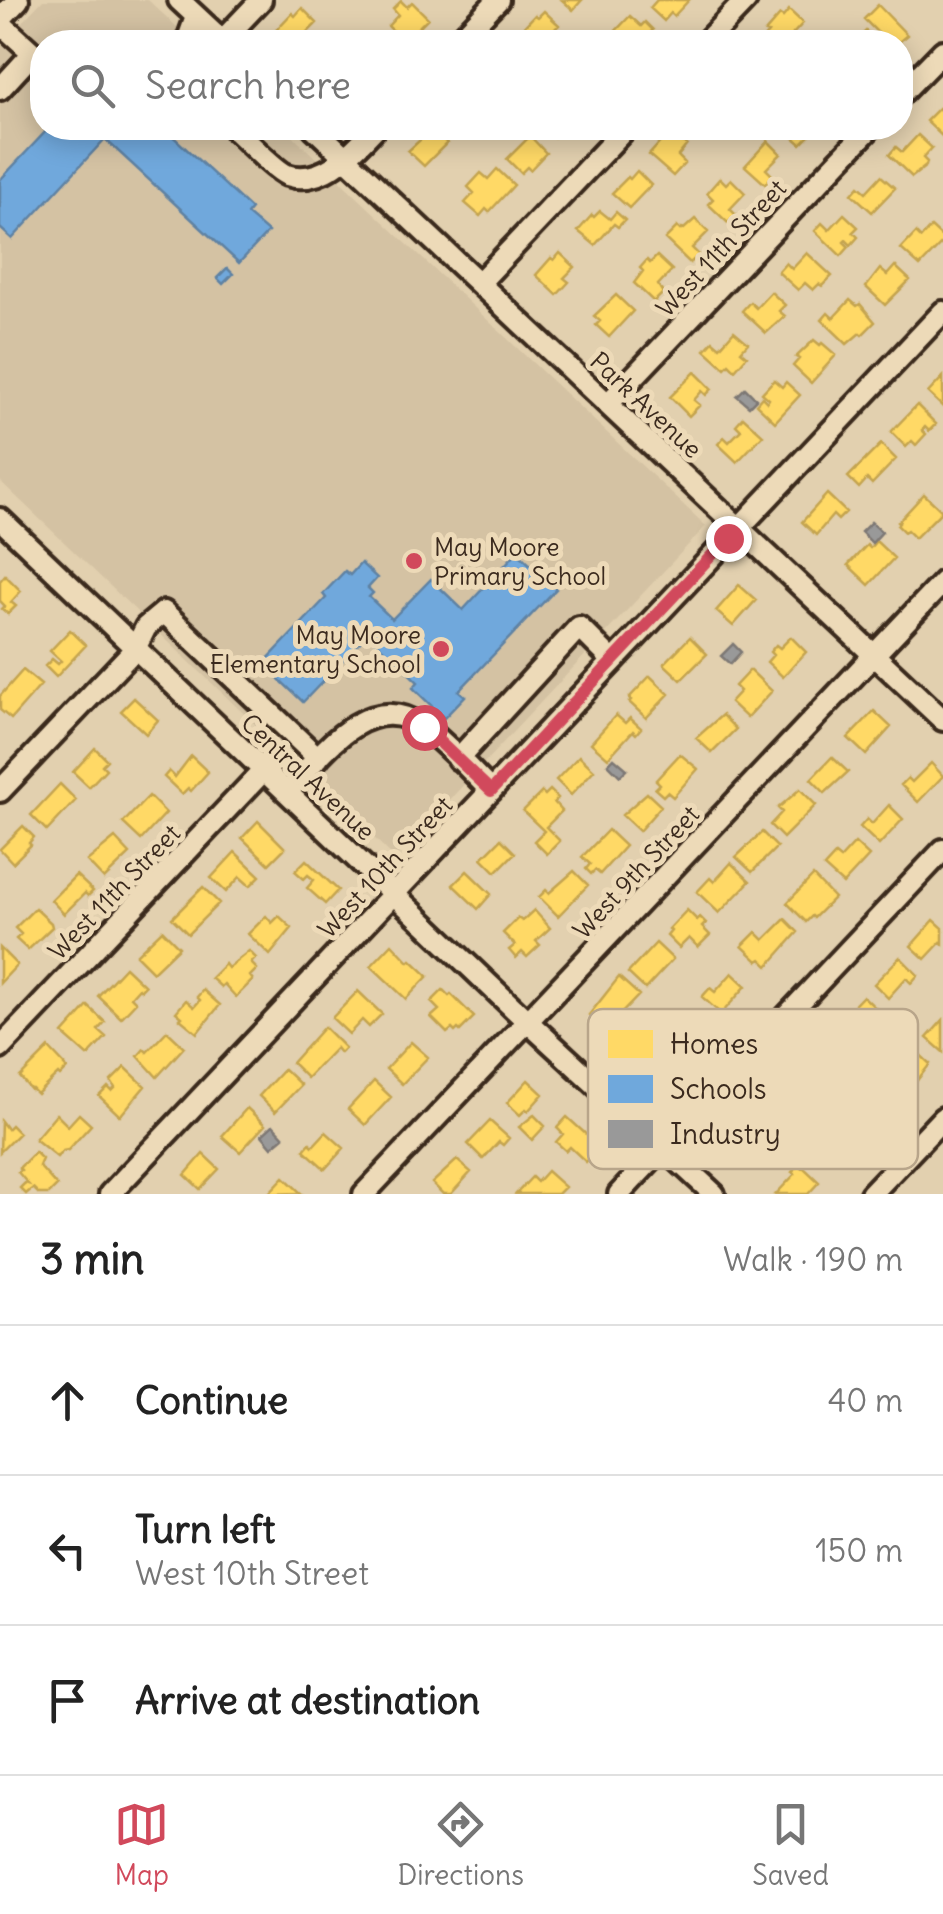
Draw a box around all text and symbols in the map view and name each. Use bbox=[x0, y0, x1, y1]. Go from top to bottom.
search box bbox=[30, 30, 913, 140]
icon: search bbox=[65, 58, 120, 113]
text: Search here bbox=[145, 62, 351, 109]
street label: West 11th Street bbox=[649, 173, 793, 323]
street label: Park Avenue bbox=[583, 345, 709, 465]
route end bbox=[706, 516, 752, 562]
place label: May Moore Primary School bbox=[434, 531, 606, 592]
marker: May Moore Primary School bbox=[403, 550, 425, 572]
place label: May Moore Elementary School bbox=[210, 619, 421, 680]
marker: May Moore Elementary School bbox=[430, 638, 452, 660]
route start bbox=[402, 705, 448, 751]
street label: Central Avenue bbox=[234, 707, 382, 847]
street label: West 10th Street bbox=[311, 789, 459, 945]
street label: West 9th Street bbox=[566, 799, 706, 945]
street label: West 11th Street bbox=[41, 817, 187, 967]
legend bbox=[588, 1009, 918, 1169]
text: Homes bbox=[670, 1026, 758, 1062]
text: Schools bbox=[670, 1071, 766, 1107]
text: Industry bbox=[670, 1116, 781, 1152]
text: 3 min bbox=[40, 1233, 144, 1285]
text: Walk · 190 m bbox=[723, 1239, 903, 1280]
icon: ahead bbox=[40, 1373, 95, 1428]
text: Continue bbox=[135, 1377, 288, 1424]
text: 40 m bbox=[828, 1380, 903, 1421]
text: Turn left bbox=[135, 1506, 275, 1553]
icon: left bbox=[40, 1523, 95, 1578]
text: 150 m bbox=[815, 1530, 903, 1571]
text: West 10th Street bbox=[135, 1553, 369, 1594]
icon: arrive bbox=[40, 1673, 95, 1728]
text: Arrive at destination bbox=[135, 1677, 480, 1724]
tab: Map bbox=[114, 1797, 169, 1893]
tab: Directions bbox=[397, 1797, 524, 1893]
tab: Saved bbox=[752, 1797, 829, 1893]

